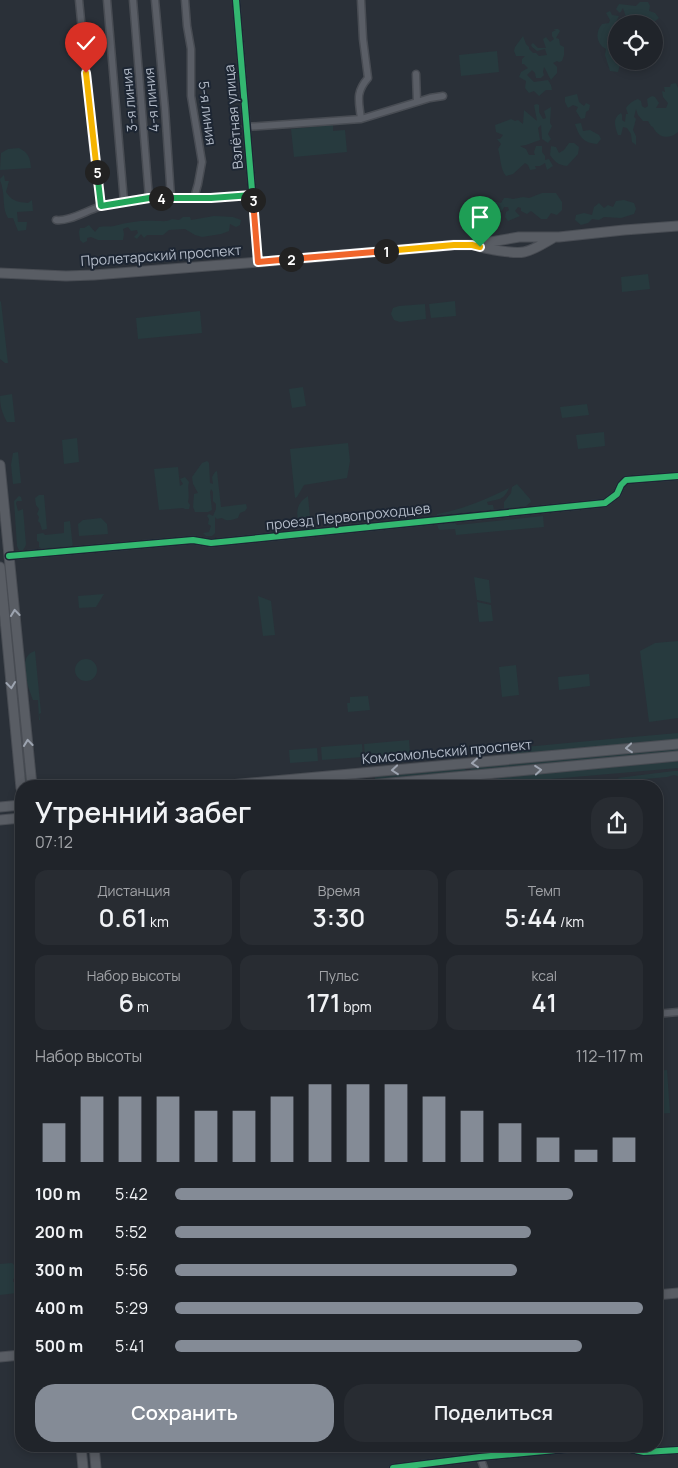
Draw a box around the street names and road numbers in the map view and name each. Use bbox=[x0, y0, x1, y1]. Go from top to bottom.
street label: Взлётная улица bbox=[219, 64, 247, 170]
street label: 3-я линия bbox=[117, 67, 141, 133]
street label: 4-я линия bbox=[139, 67, 163, 133]
street label: 5-я линия bbox=[195, 80, 221, 146]
street label: Пролетарский проспект bbox=[80, 240, 242, 270]
street label: проезд Первопроходцев bbox=[265, 498, 432, 534]
street label: Комсомольский проспект bbox=[361, 734, 533, 768]

